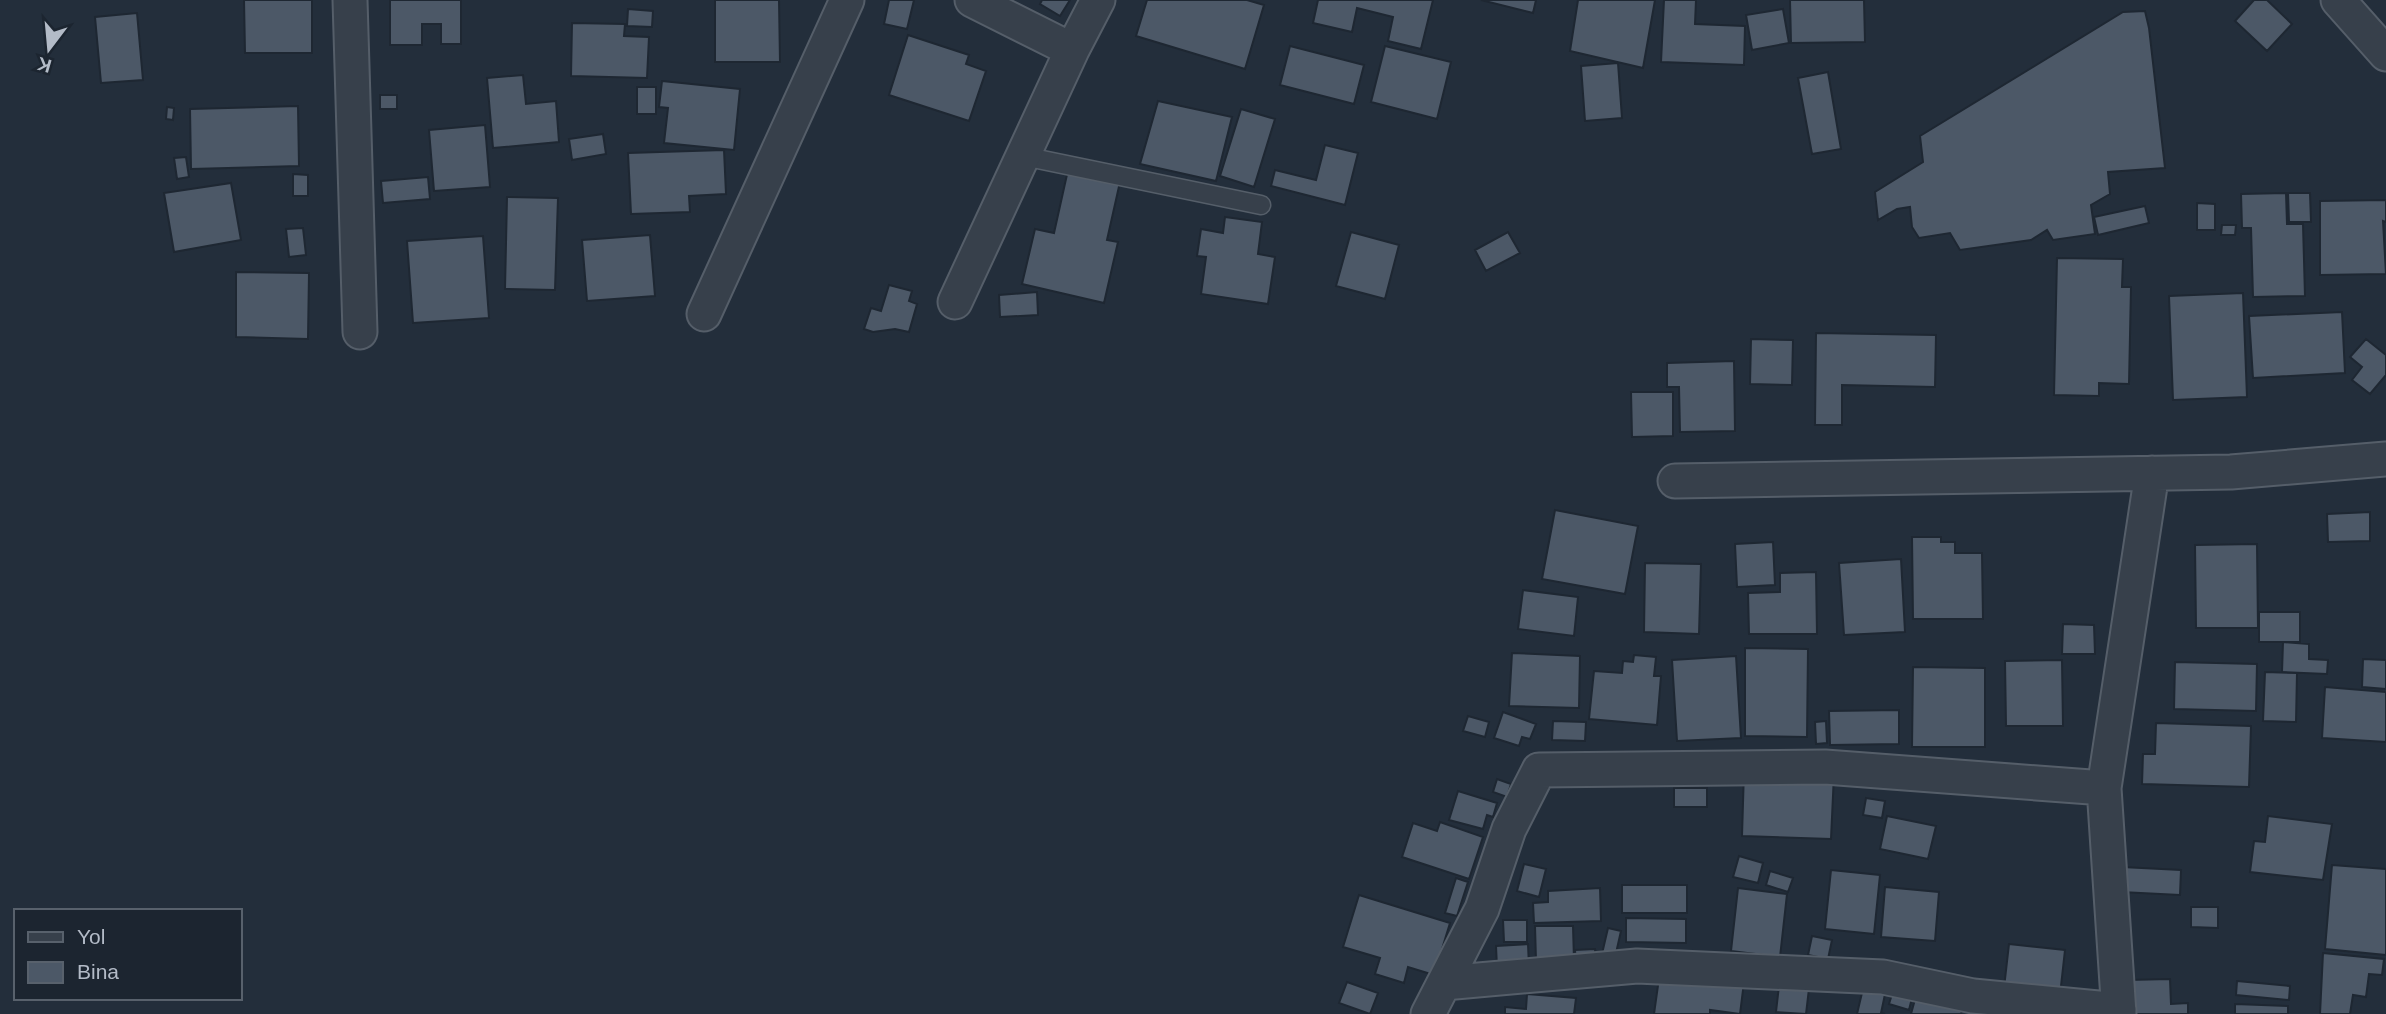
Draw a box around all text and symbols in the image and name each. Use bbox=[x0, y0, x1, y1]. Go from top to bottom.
north arrow bbox=[14, 14, 84, 84]
text: K bbox=[35, 53, 54, 77]
legend bbox=[14, 909, 242, 1000]
text: Yol bbox=[77, 925, 105, 948]
text: Bina bbox=[77, 960, 119, 983]

